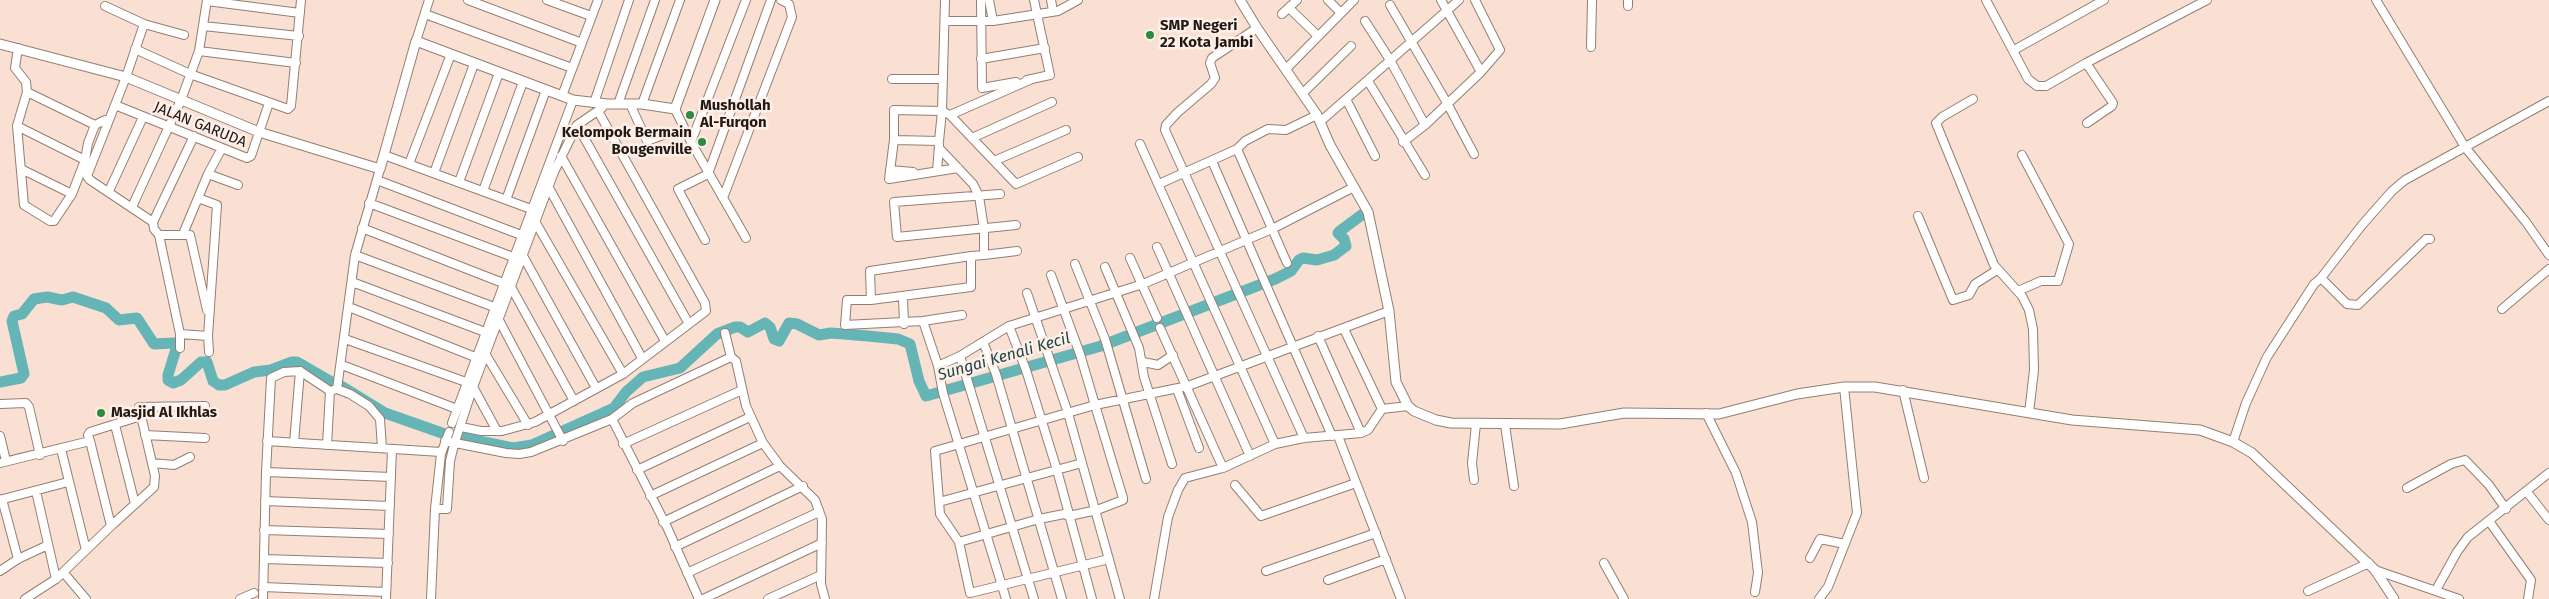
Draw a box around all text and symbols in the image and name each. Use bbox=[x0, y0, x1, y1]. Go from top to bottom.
place label: SMP Negeri 22 Kota Jambi bbox=[1160, 17, 1253, 52]
marker: SMP Negeri 22 Kota Jambi bbox=[1144, 29, 1156, 41]
place label: Mushollah Al-Furqon bbox=[700, 97, 771, 132]
street label: JALAN GARUDA bbox=[151, 98, 249, 152]
marker: Mushollah Al-Furqon bbox=[684, 109, 696, 121]
place label: Kelompok Bermain Bougenville bbox=[562, 124, 692, 159]
marker: Kelompok Bermain Bougenville bbox=[696, 136, 708, 148]
water label: Sungai Kenali Kecil bbox=[936, 329, 1072, 385]
place label: Masjid Al Ikhlas bbox=[111, 404, 217, 422]
marker: Masjid Al Ikhlas bbox=[95, 407, 107, 419]

